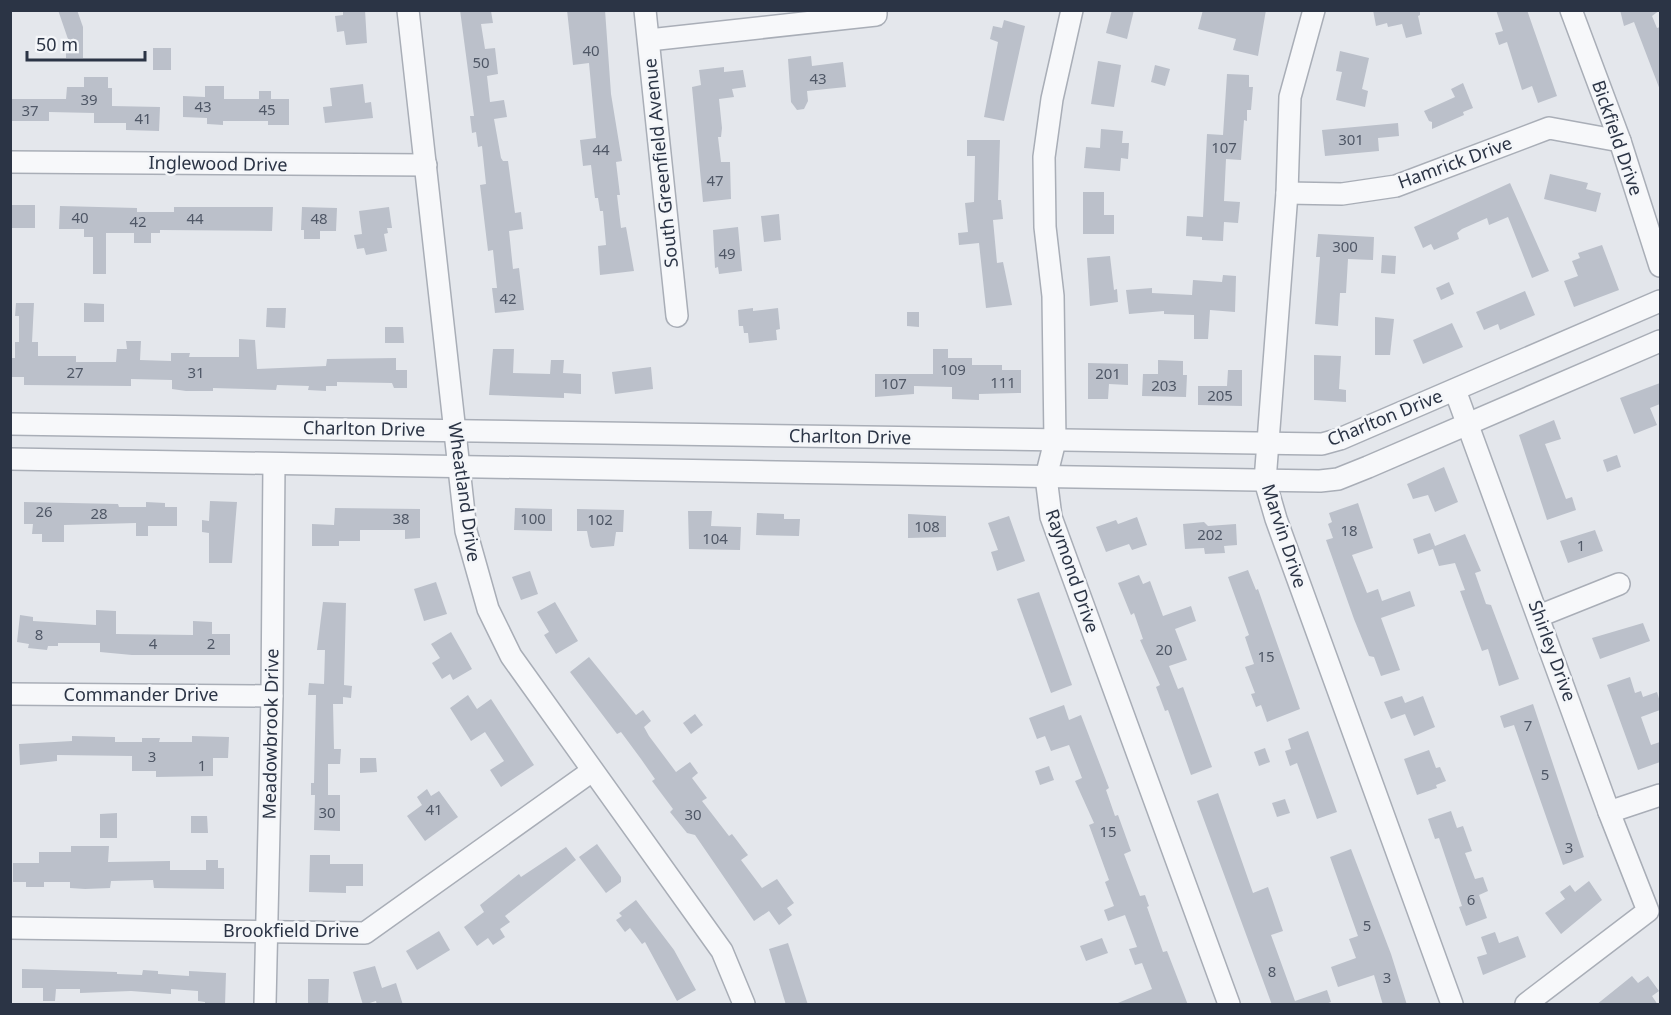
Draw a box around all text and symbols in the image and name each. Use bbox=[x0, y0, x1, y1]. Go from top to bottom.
scale bar bbox=[27, 24, 146, 62]
text: 50 m bbox=[36, 32, 78, 56]
house number: 40 bbox=[582, 40, 600, 60]
house number: 50 bbox=[472, 52, 490, 72]
street label: South Greenfield Avenue bbox=[637, 57, 683, 269]
house number: 43 bbox=[809, 68, 827, 88]
street label: Bickfield Drive bbox=[1587, 77, 1649, 199]
house number: 39 bbox=[80, 89, 98, 109]
house number: 43 bbox=[194, 96, 212, 116]
house number: 45 bbox=[258, 99, 276, 119]
house number: 37 bbox=[21, 100, 39, 120]
house number: 41 bbox=[134, 108, 152, 128]
house number: 301 bbox=[1338, 129, 1364, 149]
street label: Hamrick Drive bbox=[1394, 130, 1515, 194]
house number: 107 bbox=[1211, 137, 1237, 157]
house number: 44 bbox=[592, 139, 610, 159]
street label: Inglewood Drive bbox=[148, 150, 288, 176]
house number: 47 bbox=[706, 170, 724, 190]
house number: 40 bbox=[71, 207, 89, 227]
house number: 44 bbox=[186, 208, 204, 228]
house number: 48 bbox=[310, 208, 328, 228]
house number: 42 bbox=[129, 211, 147, 231]
house number: 300 bbox=[1332, 236, 1358, 256]
house number: 49 bbox=[718, 243, 736, 263]
house number: 42 bbox=[499, 288, 517, 308]
house number: 109 bbox=[940, 359, 966, 379]
house number: 27 bbox=[66, 362, 84, 382]
house number: 31 bbox=[187, 362, 205, 382]
house number: 201 bbox=[1095, 363, 1121, 383]
house number: 111 bbox=[990, 372, 1016, 392]
house number: 107 bbox=[881, 373, 907, 393]
house number: 203 bbox=[1151, 375, 1177, 395]
street label: Charlton Drive bbox=[1323, 383, 1446, 451]
house number: 205 bbox=[1207, 385, 1233, 405]
street label: Charlton Drive bbox=[303, 415, 425, 441]
street label: Wheatland Drive bbox=[443, 421, 487, 563]
street label: Charlton Drive bbox=[789, 423, 911, 449]
street label: Marvin Drive bbox=[1257, 481, 1313, 591]
house number: 26 bbox=[35, 501, 53, 521]
house number: 28 bbox=[90, 503, 108, 523]
street label: Raymond Drive bbox=[1041, 506, 1105, 636]
house number: 38 bbox=[392, 508, 410, 528]
house number: 100 bbox=[520, 508, 546, 528]
house number: 102 bbox=[587, 509, 613, 529]
house number: 108 bbox=[914, 516, 940, 536]
house number: 18 bbox=[1340, 520, 1358, 540]
house number: 202 bbox=[1197, 524, 1223, 544]
house number: 104 bbox=[702, 528, 728, 548]
house number: 1 bbox=[1577, 535, 1585, 555]
street label: Shirley Drive bbox=[1524, 597, 1582, 705]
house number: 8 bbox=[35, 624, 43, 644]
house number: 4 bbox=[149, 633, 158, 653]
house number: 2 bbox=[207, 633, 215, 653]
house number: 20 bbox=[1155, 639, 1173, 659]
house number: 15 bbox=[1257, 646, 1275, 666]
street label: Meadowbrook Drive bbox=[257, 648, 283, 820]
street label: Commander Drive bbox=[64, 682, 219, 706]
house number: 7 bbox=[1524, 715, 1532, 735]
house number: 3 bbox=[148, 746, 156, 766]
house number: 1 bbox=[198, 755, 206, 775]
house number: 5 bbox=[1541, 764, 1549, 784]
house number: 41 bbox=[425, 799, 443, 819]
house number: 30 bbox=[318, 802, 336, 822]
house number: 30 bbox=[684, 804, 702, 824]
house number: 15 bbox=[1099, 821, 1117, 841]
house number: 3 bbox=[1565, 837, 1573, 857]
house number: 6 bbox=[1467, 889, 1475, 909]
house number: 5 bbox=[1363, 915, 1371, 935]
street label: Brookfield Drive bbox=[223, 918, 359, 942]
house number: 8 bbox=[1268, 961, 1276, 981]
house number: 3 bbox=[1383, 967, 1391, 987]

